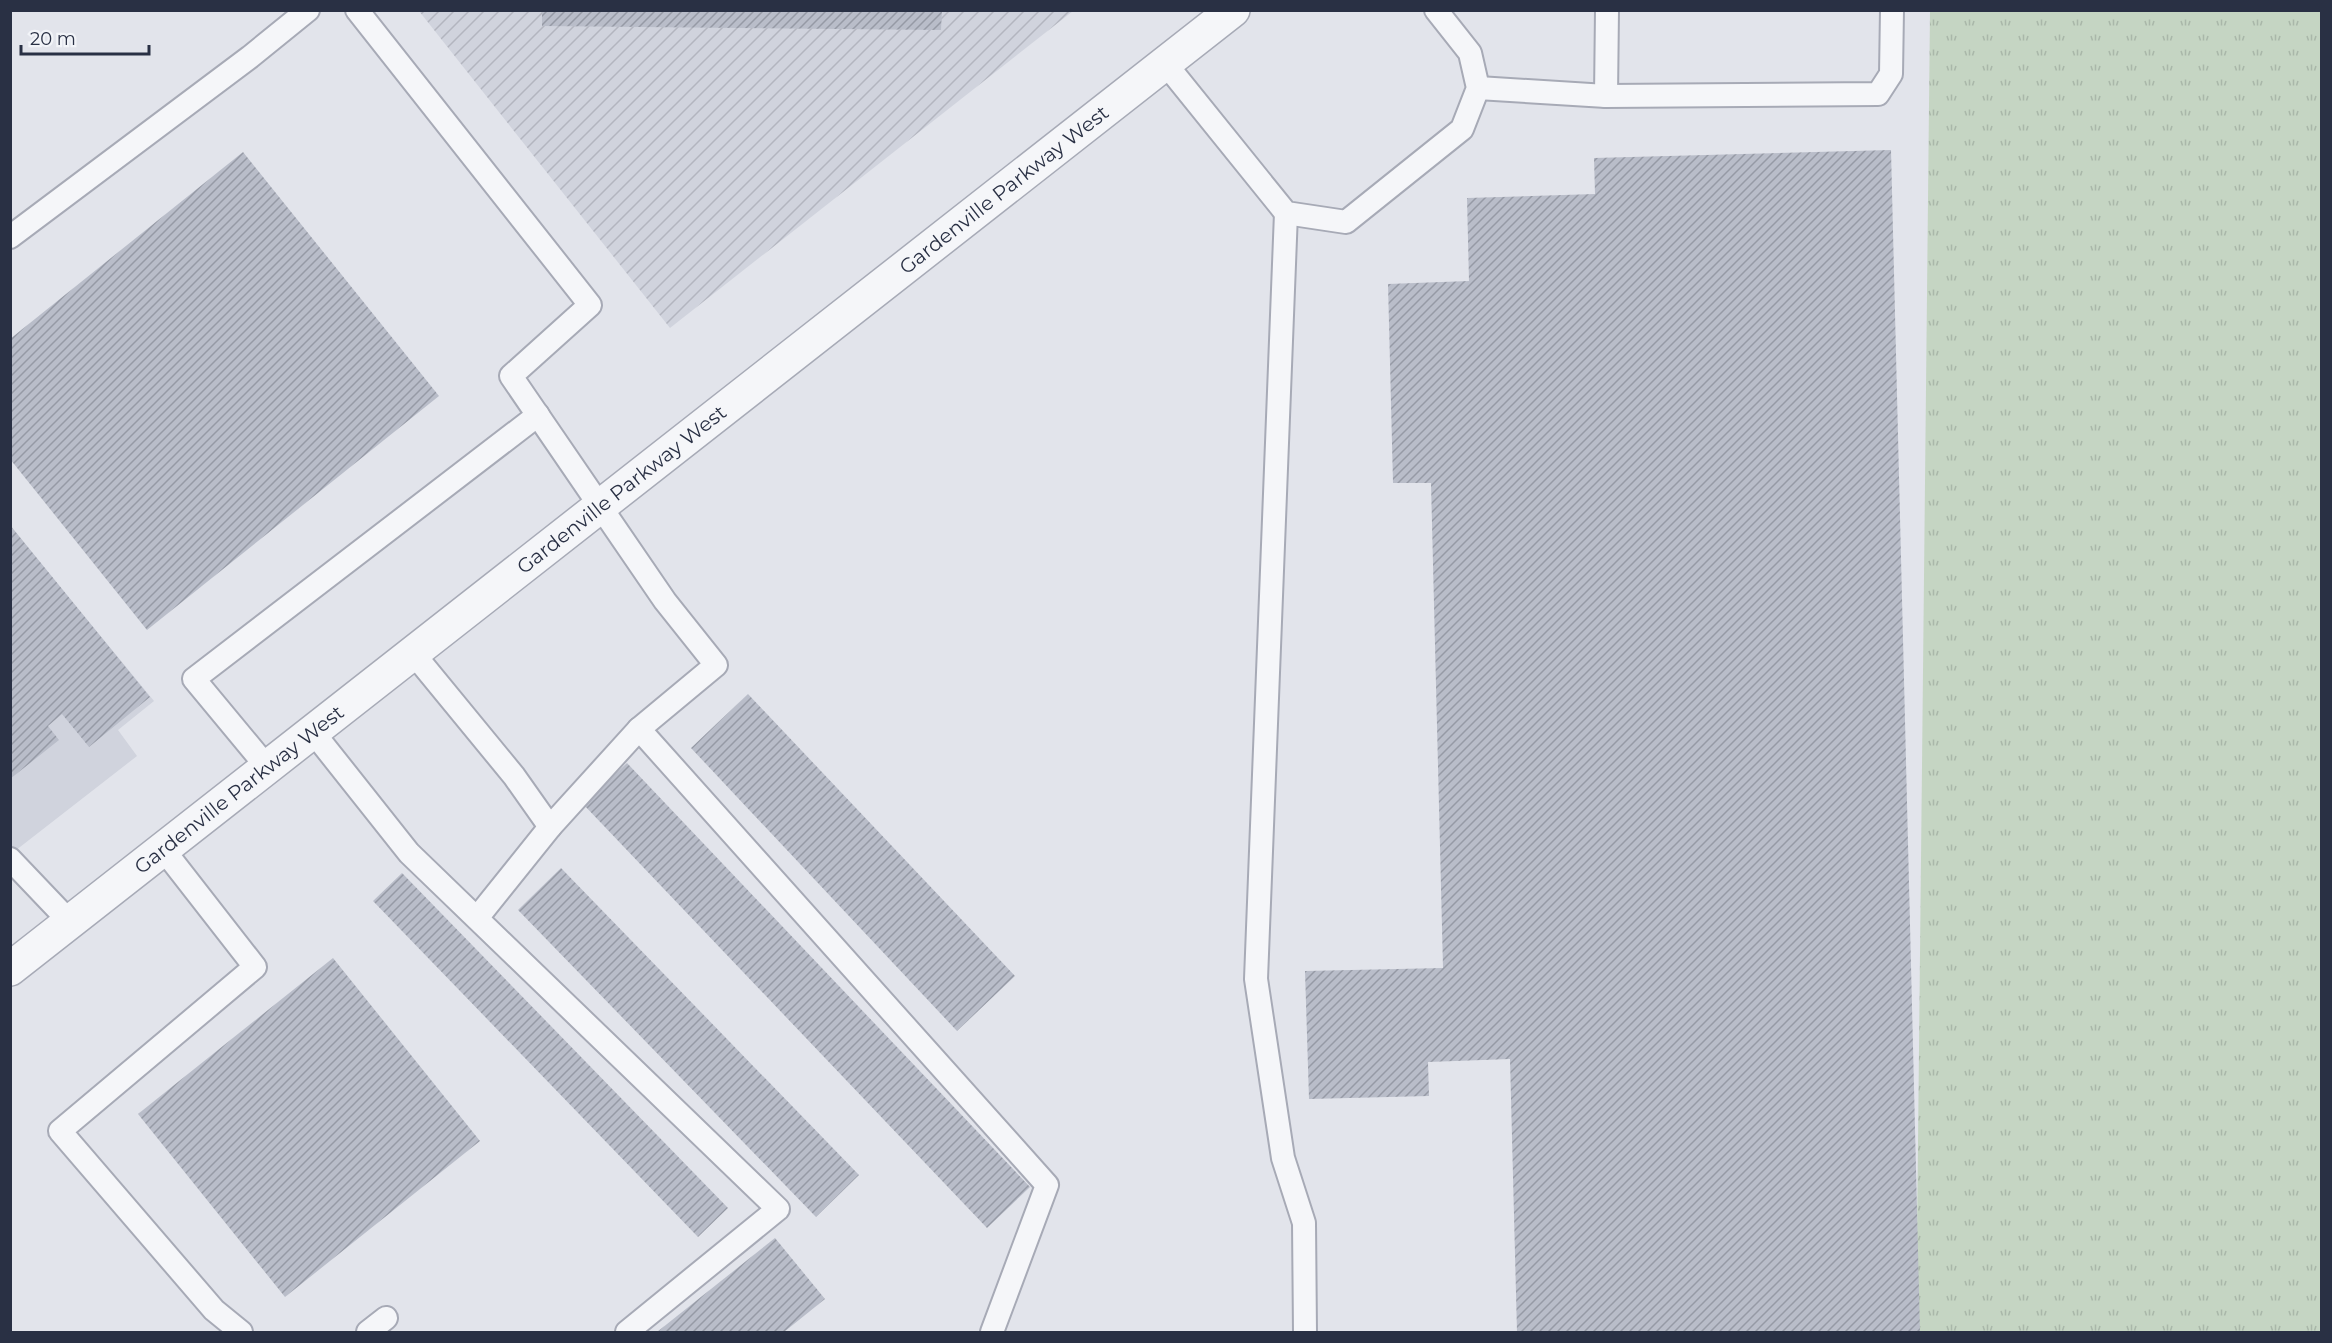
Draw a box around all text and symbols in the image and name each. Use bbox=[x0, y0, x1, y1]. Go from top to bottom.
scale bar bbox=[21, 18, 148, 56]
text: 20 m bbox=[30, 28, 76, 50]
street label: Gardenville Parkway West bbox=[894, 100, 1113, 279]
street label: Gardenville Parkway West bbox=[512, 400, 731, 579]
street label: Gardenville Parkway West bbox=[130, 700, 348, 879]

